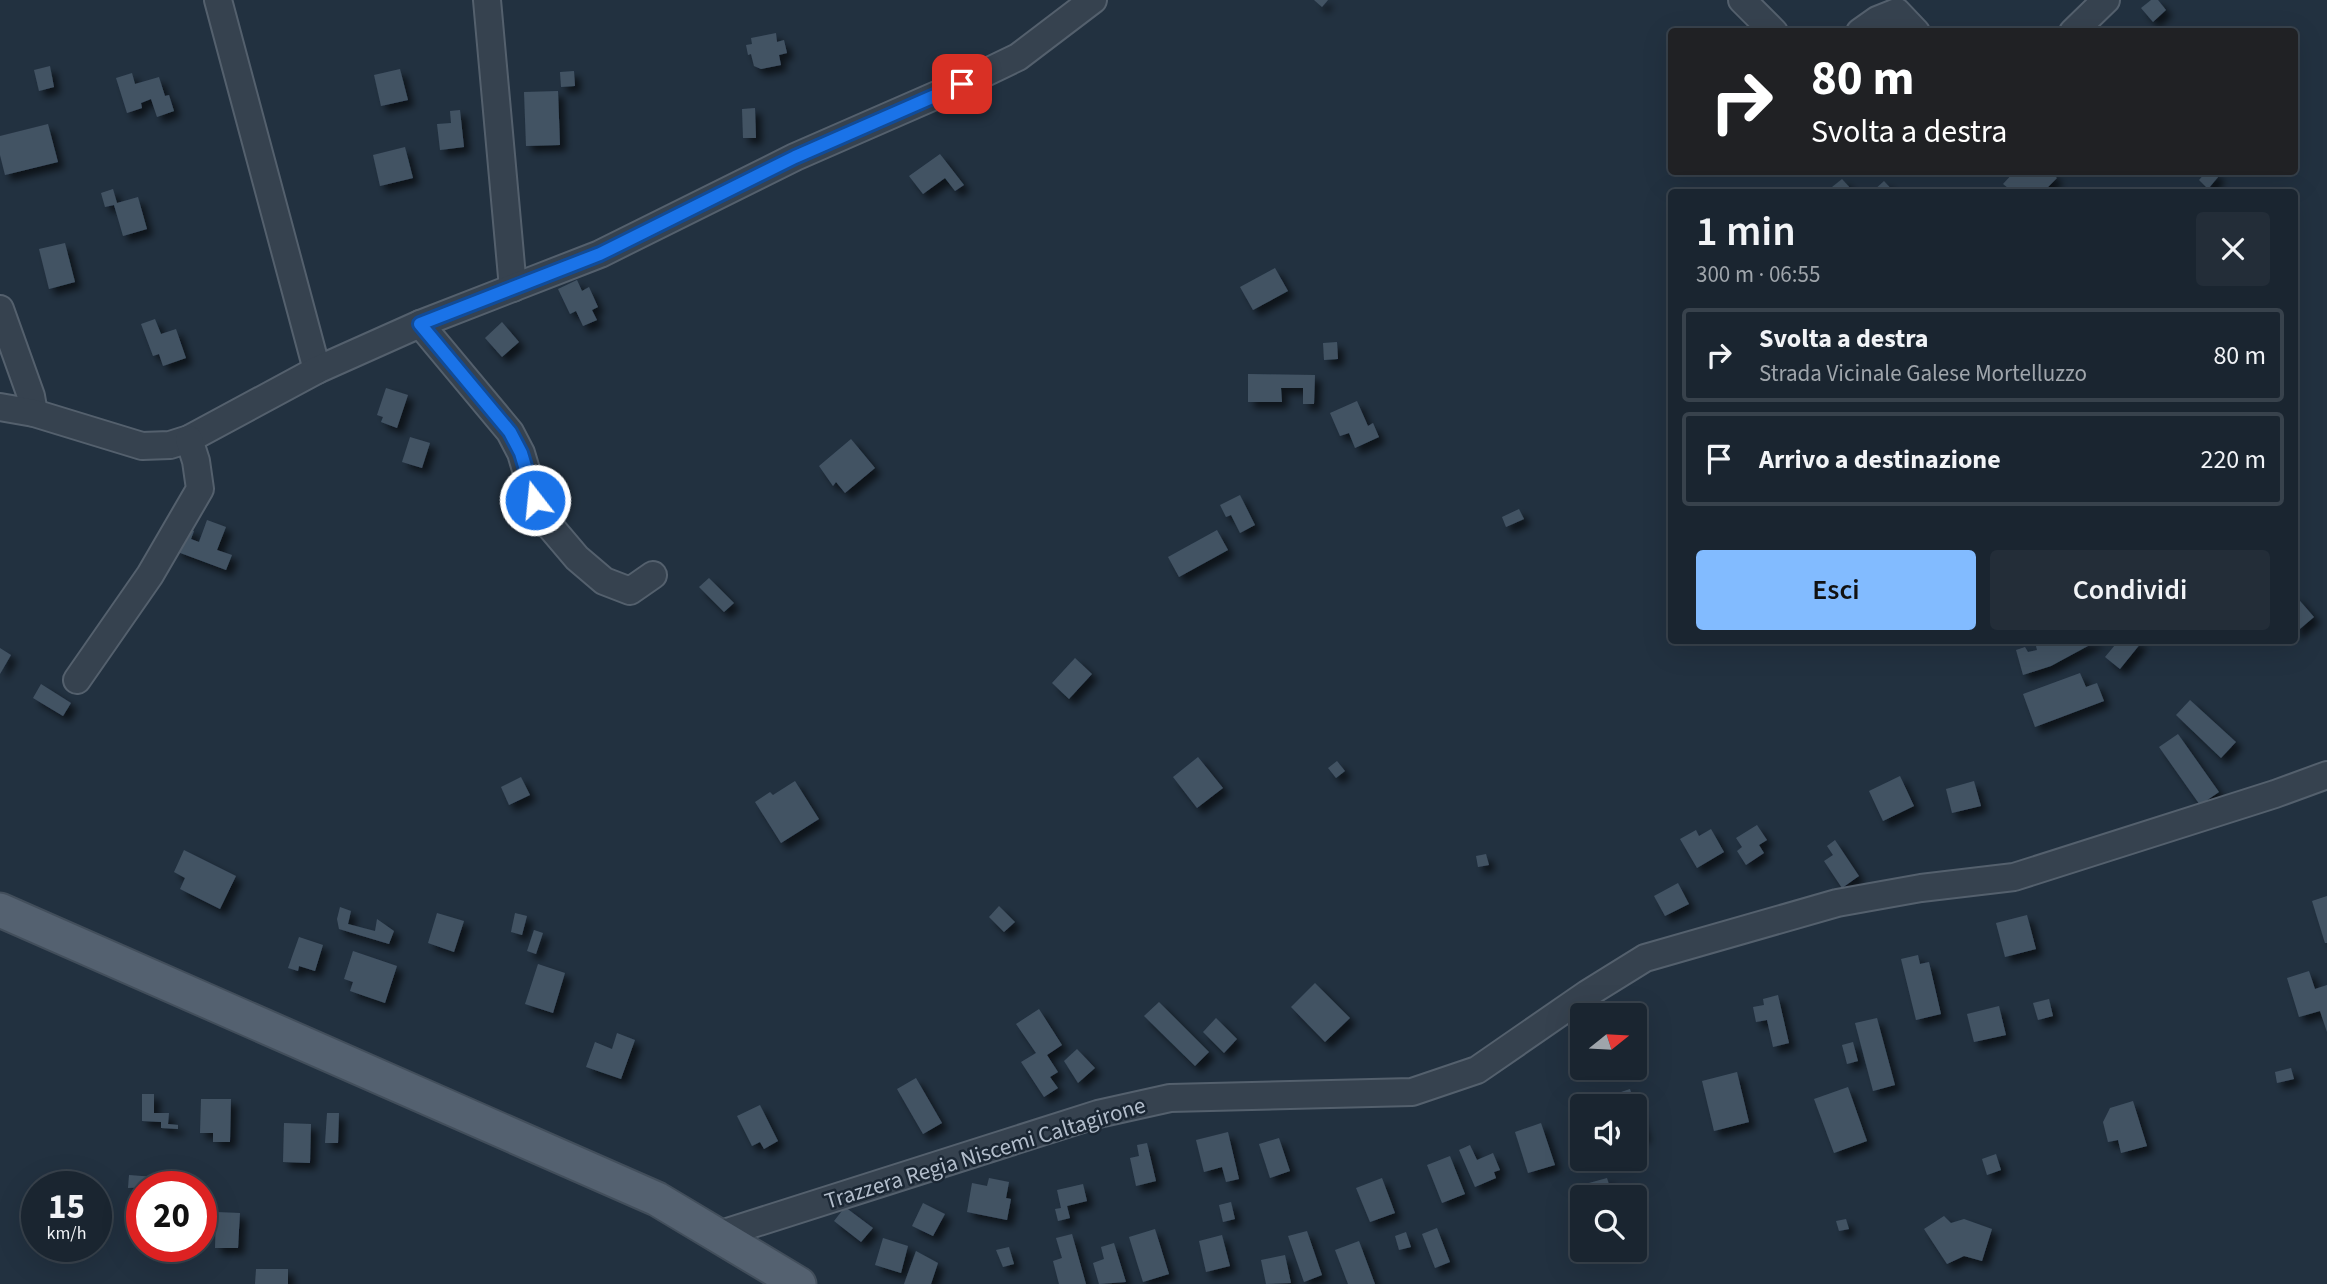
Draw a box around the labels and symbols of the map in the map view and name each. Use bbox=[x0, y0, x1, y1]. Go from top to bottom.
pin bbox=[932, 54, 992, 114]
position arrow bbox=[498, 463, 572, 537]
north arrow bbox=[1570, 1003, 1647, 1080]
street label: Trazzera Regia Niscemi Caltagirone bbox=[820, 1088, 1150, 1218]
speed limit sign: 20 bbox=[126, 1171, 217, 1262]

